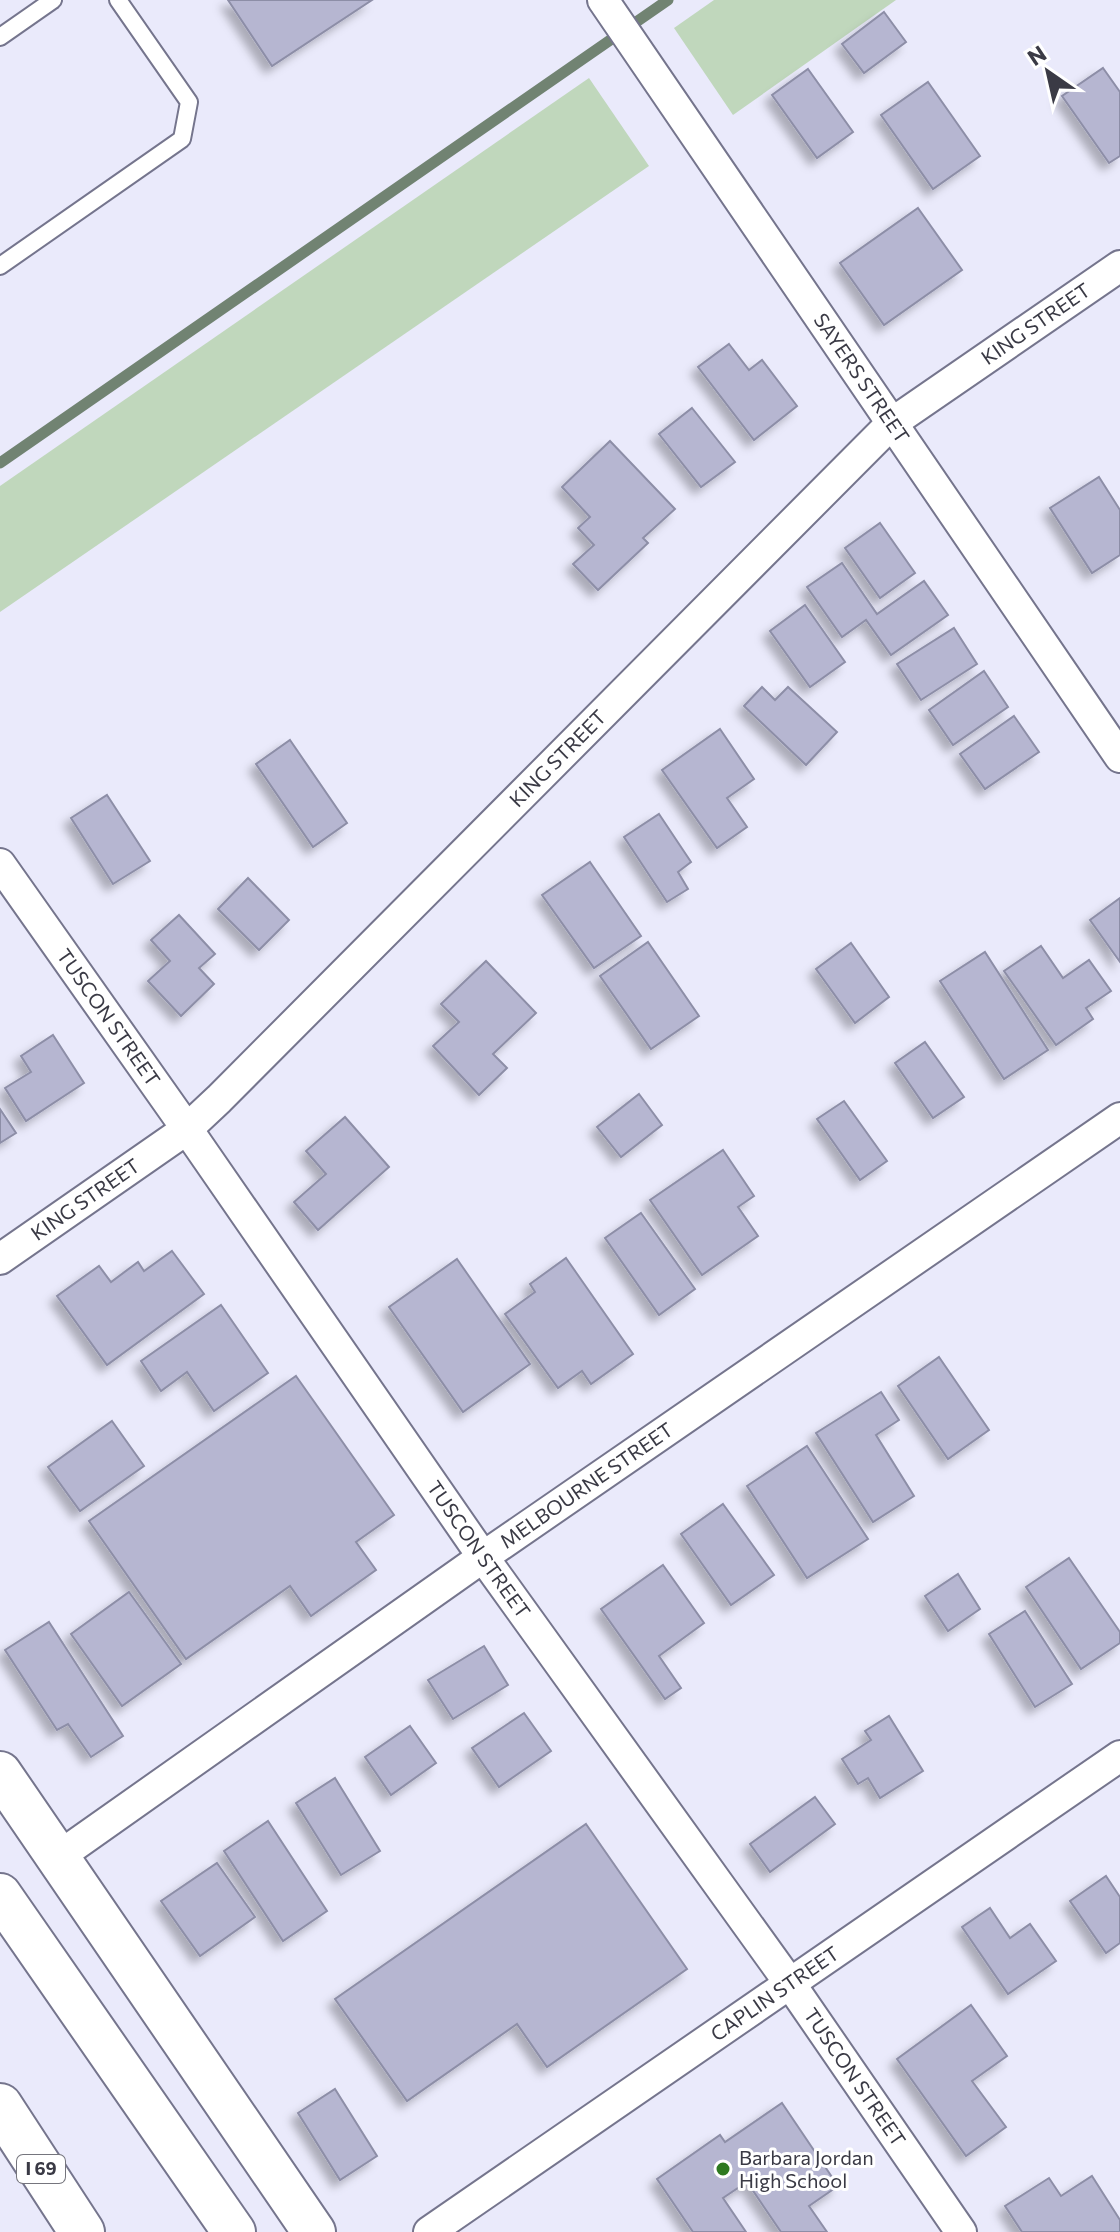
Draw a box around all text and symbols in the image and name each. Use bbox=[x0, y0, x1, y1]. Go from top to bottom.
north arrow bbox=[1008, 32, 1088, 112]
text: N bbox=[1022, 39, 1051, 71]
street label: KING STREET bbox=[976, 277, 1094, 369]
street label: SAYERS STREET bbox=[809, 308, 915, 447]
street label: KING STREET bbox=[504, 704, 611, 811]
street label: TUSCON STREET bbox=[53, 944, 166, 1090]
street label: KING STREET bbox=[26, 1153, 144, 1245]
street label: MELBOURNE STREET bbox=[495, 1417, 677, 1553]
street label: TUSCON STREET bbox=[423, 1476, 536, 1622]
street label: CAPLIN STREET bbox=[706, 1940, 843, 2045]
street label: TUSCON STREET bbox=[799, 2003, 911, 2151]
place label: Barbara Jordan High School bbox=[739, 2145, 874, 2192]
road number: I 69 bbox=[17, 2155, 65, 2183]
marker: Barbara Jordan High School bbox=[714, 2160, 732, 2178]

